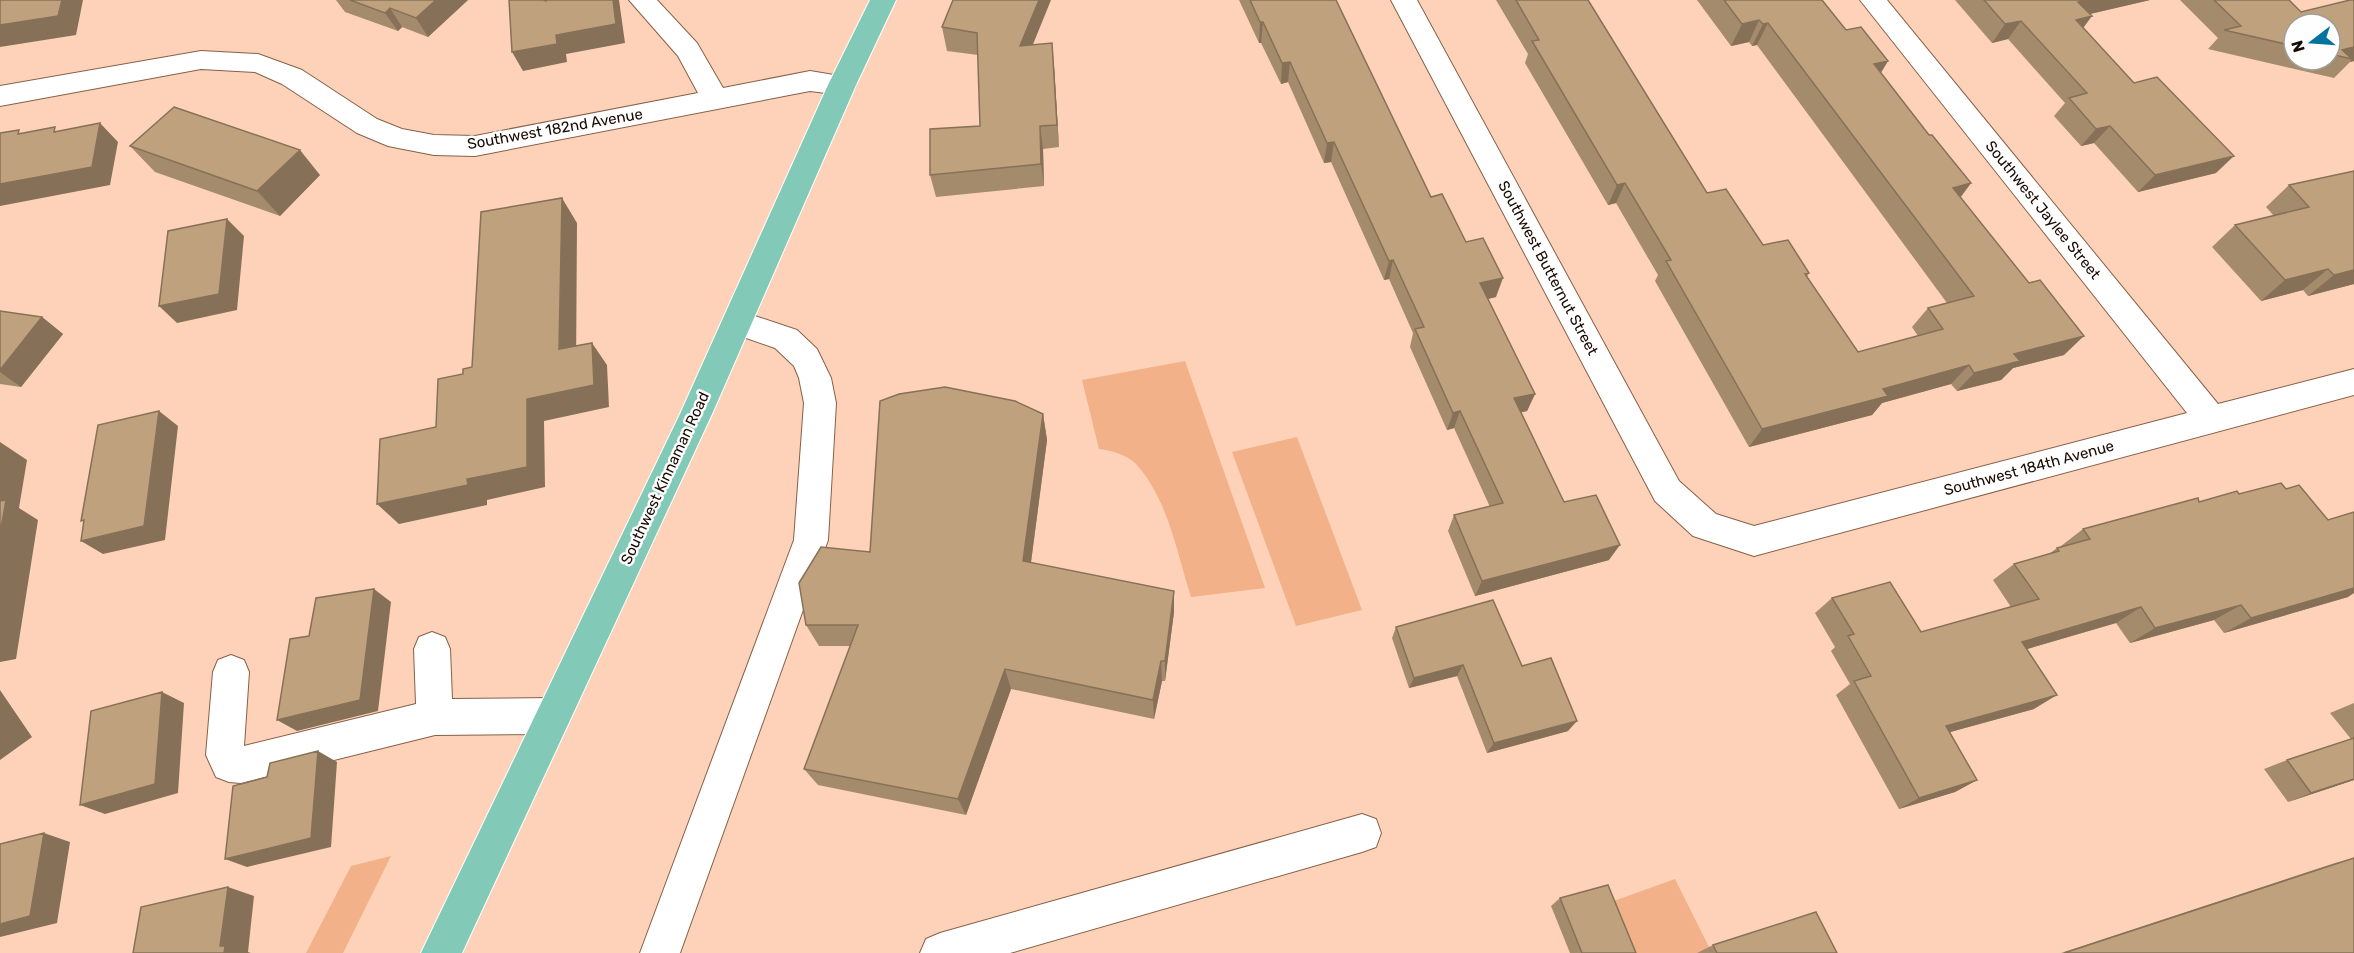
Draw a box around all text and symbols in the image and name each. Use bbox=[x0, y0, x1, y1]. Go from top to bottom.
north arrow bbox=[2282, 12, 2342, 72]
text: N bbox=[2287, 38, 2309, 55]
street label: Southwest 182nd Avenue bbox=[466, 105, 644, 153]
street label: Southwest Jaylee Street bbox=[1982, 137, 2104, 283]
street label: Southwest Butternut Street bbox=[1494, 178, 1602, 359]
street label: Southwest Kinnaman Road bbox=[617, 389, 713, 567]
street label: Southwest 184th Avenue bbox=[1942, 437, 2116, 499]

